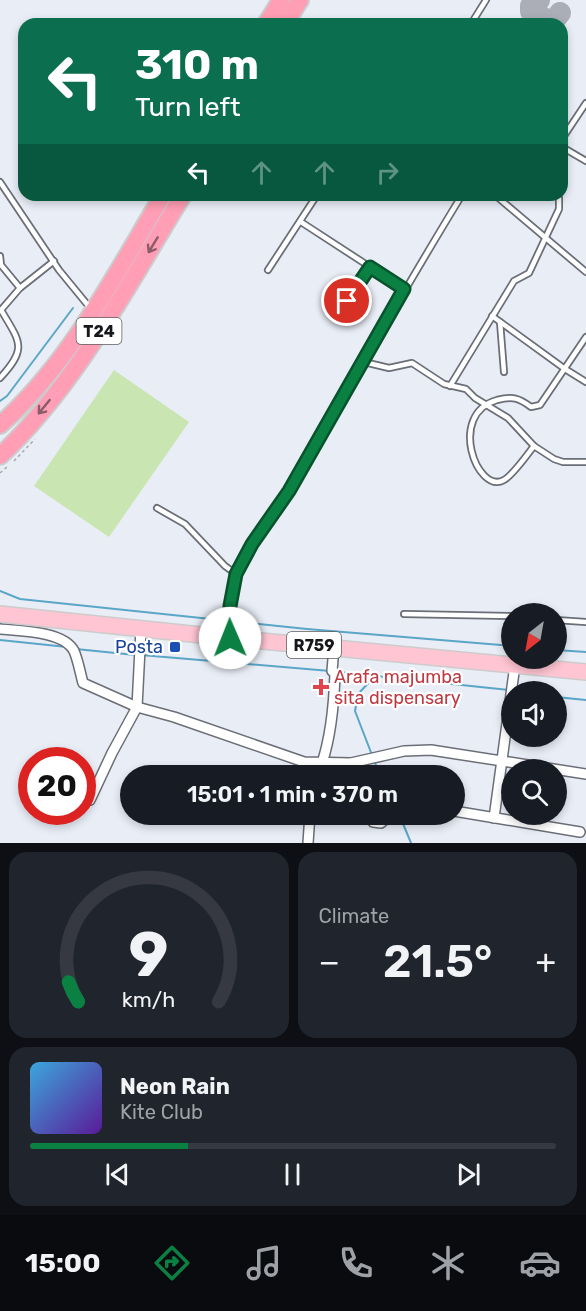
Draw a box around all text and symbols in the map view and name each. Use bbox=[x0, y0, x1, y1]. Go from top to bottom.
text: 310 m bbox=[135, 40, 259, 90]
icon: left bbox=[36, 42, 114, 120]
text: Turn left bbox=[135, 91, 240, 123]
icon: left bbox=[182, 156, 215, 189]
icon: ahead bbox=[245, 156, 278, 189]
icon: ahead bbox=[308, 156, 341, 189]
icon: right bbox=[371, 156, 404, 189]
one-way arrow bbox=[146, 236, 158, 253]
pin bbox=[321, 275, 372, 326]
icon: arrive bbox=[330, 284, 363, 317]
road number: T24 bbox=[76, 318, 122, 344]
one-way arrow bbox=[37, 399, 51, 414]
north arrow bbox=[501, 603, 567, 669]
map controls bbox=[501, 603, 567, 825]
position arrow bbox=[198, 606, 262, 670]
road number: R759 bbox=[287, 632, 341, 658]
place label: Posta bbox=[115, 636, 163, 658]
marker: Posta bbox=[168, 640, 182, 654]
place label: Arafa majumba sita dispensary bbox=[334, 666, 462, 709]
marker: Arafa majumba sita dispensary bbox=[312, 678, 330, 696]
button: sound bbox=[501, 681, 567, 747]
speed limit sign: 20 bbox=[18, 747, 96, 825]
button: search bbox=[501, 759, 567, 825]
text: 15:01 · 1 min · 370 m bbox=[187, 781, 398, 808]
text: Climate bbox=[319, 904, 389, 928]
text: 9 bbox=[129, 918, 169, 992]
text: 21.5° bbox=[383, 935, 492, 988]
text: − bbox=[319, 942, 340, 981]
text: + bbox=[535, 942, 556, 981]
text: km/h bbox=[122, 987, 176, 1012]
text: Neon Rain bbox=[120, 1073, 230, 1100]
text: Kite Club bbox=[120, 1100, 203, 1124]
icon: previous bbox=[101, 1158, 134, 1191]
icon: pause bbox=[276, 1158, 309, 1191]
icon: next bbox=[452, 1158, 485, 1191]
icon: directions bbox=[151, 1242, 193, 1284]
icon: music bbox=[243, 1242, 285, 1284]
icon: phone bbox=[335, 1242, 377, 1284]
icon: climate bbox=[427, 1242, 469, 1284]
icon: car bbox=[519, 1242, 561, 1284]
text: 15:00 bbox=[25, 1247, 101, 1279]

